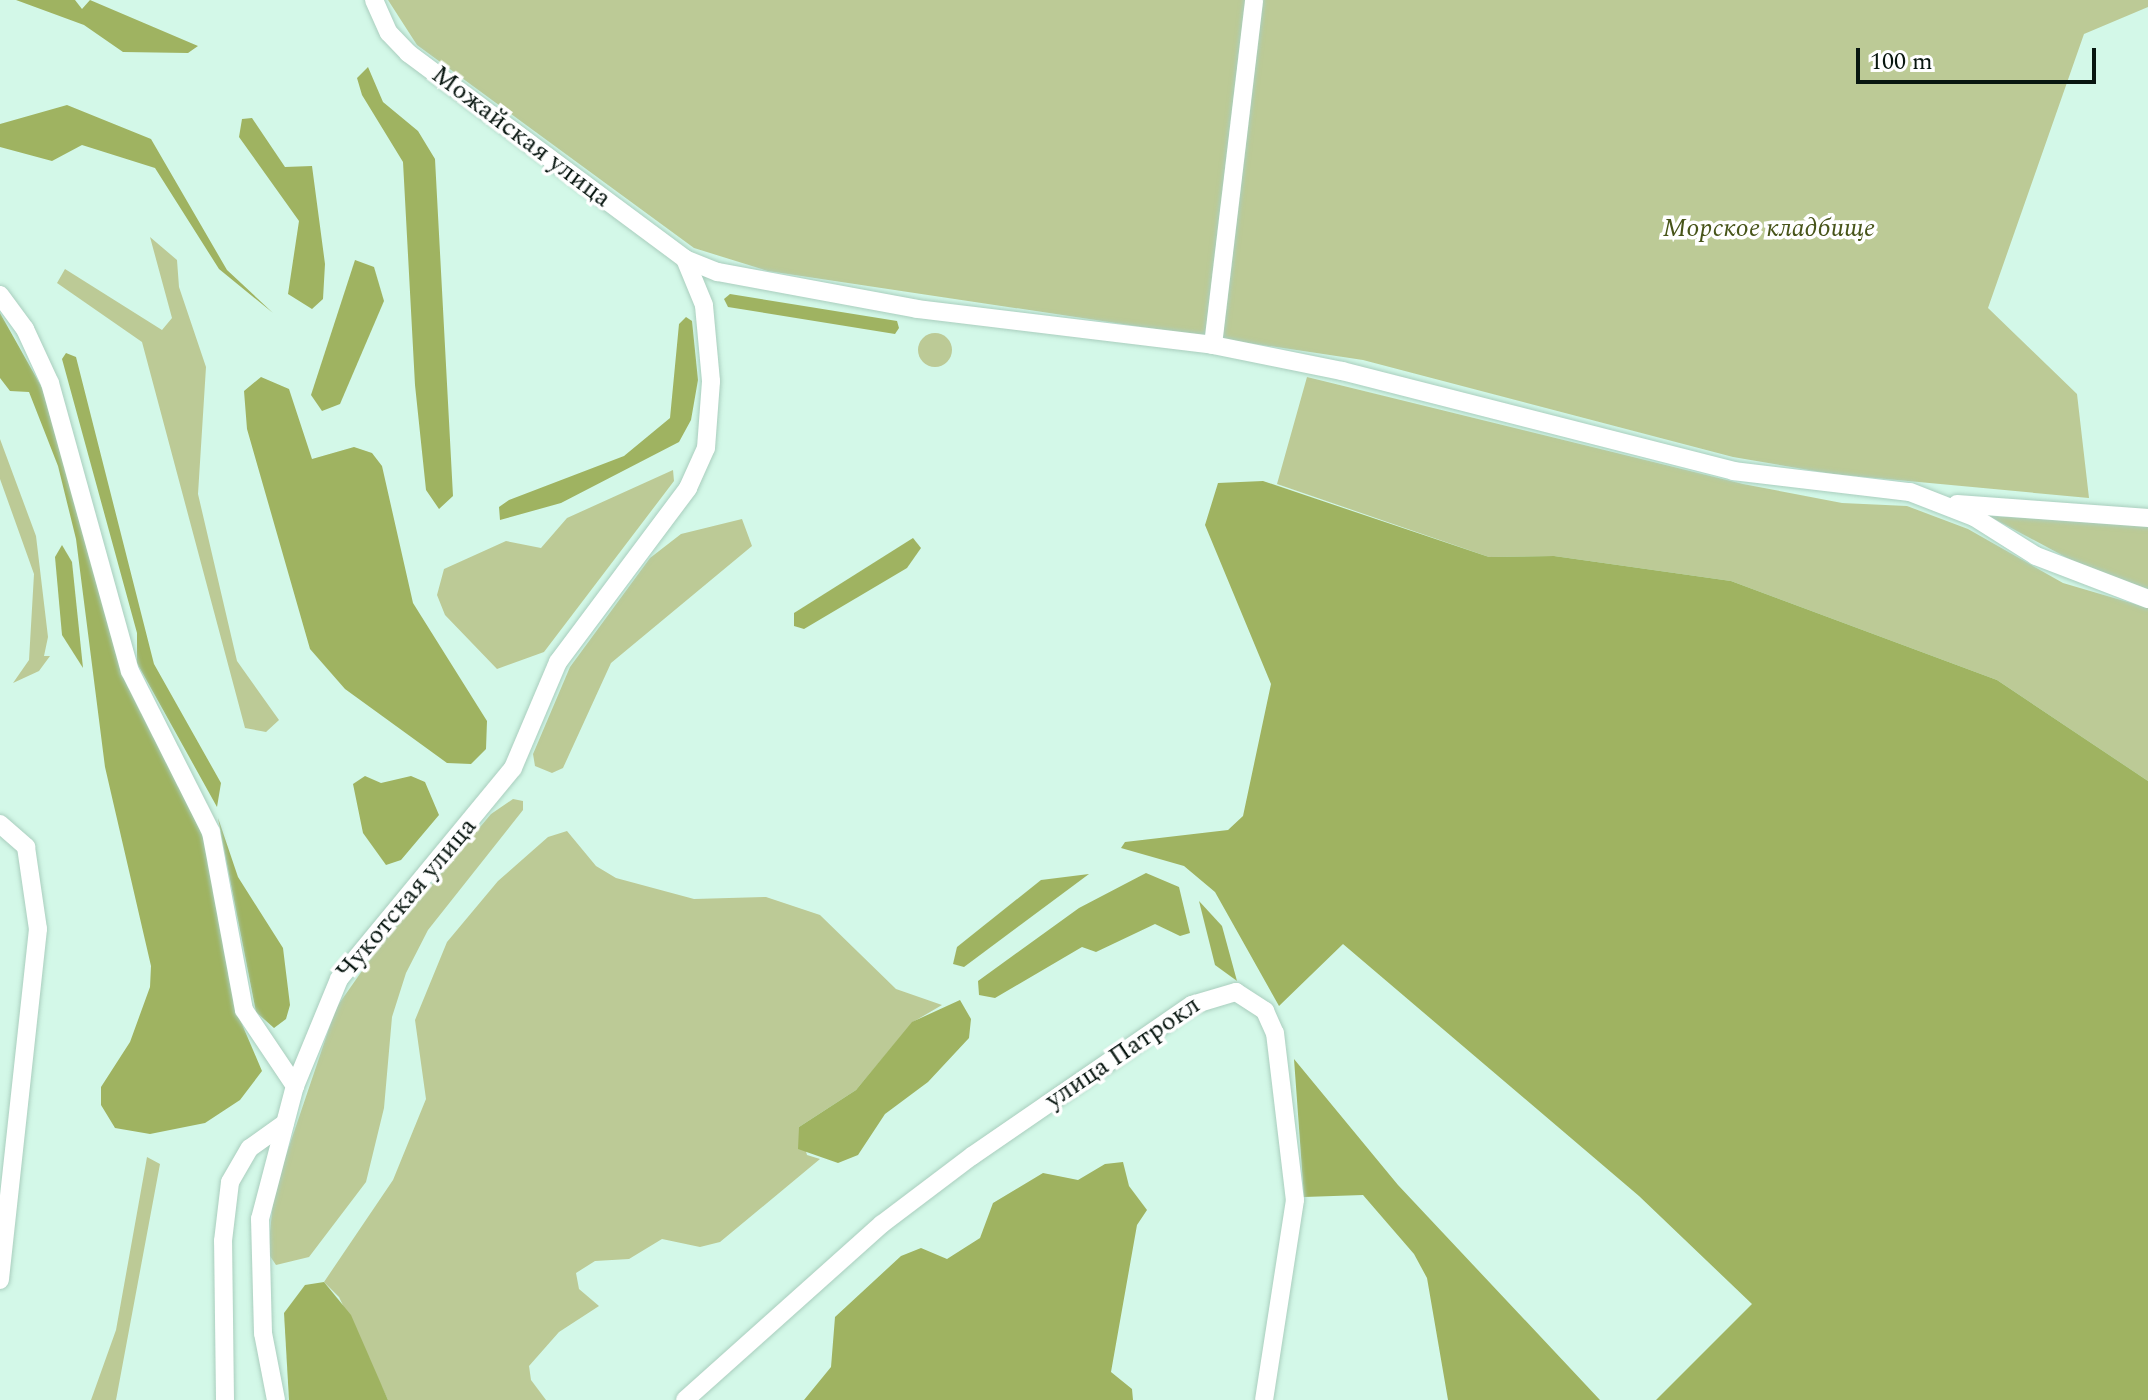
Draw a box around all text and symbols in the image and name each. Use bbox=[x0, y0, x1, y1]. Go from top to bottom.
scale bar bbox=[1860, 32, 2100, 82]
text: 100 m bbox=[1870, 44, 1933, 80]
street label: Можайская улица bbox=[425, 59, 617, 215]
park label: Морское кладбище bbox=[1663, 213, 1875, 245]
street label: Чукотская улица bbox=[330, 812, 484, 986]
street label: улица Патрокл bbox=[1040, 990, 1206, 1116]

